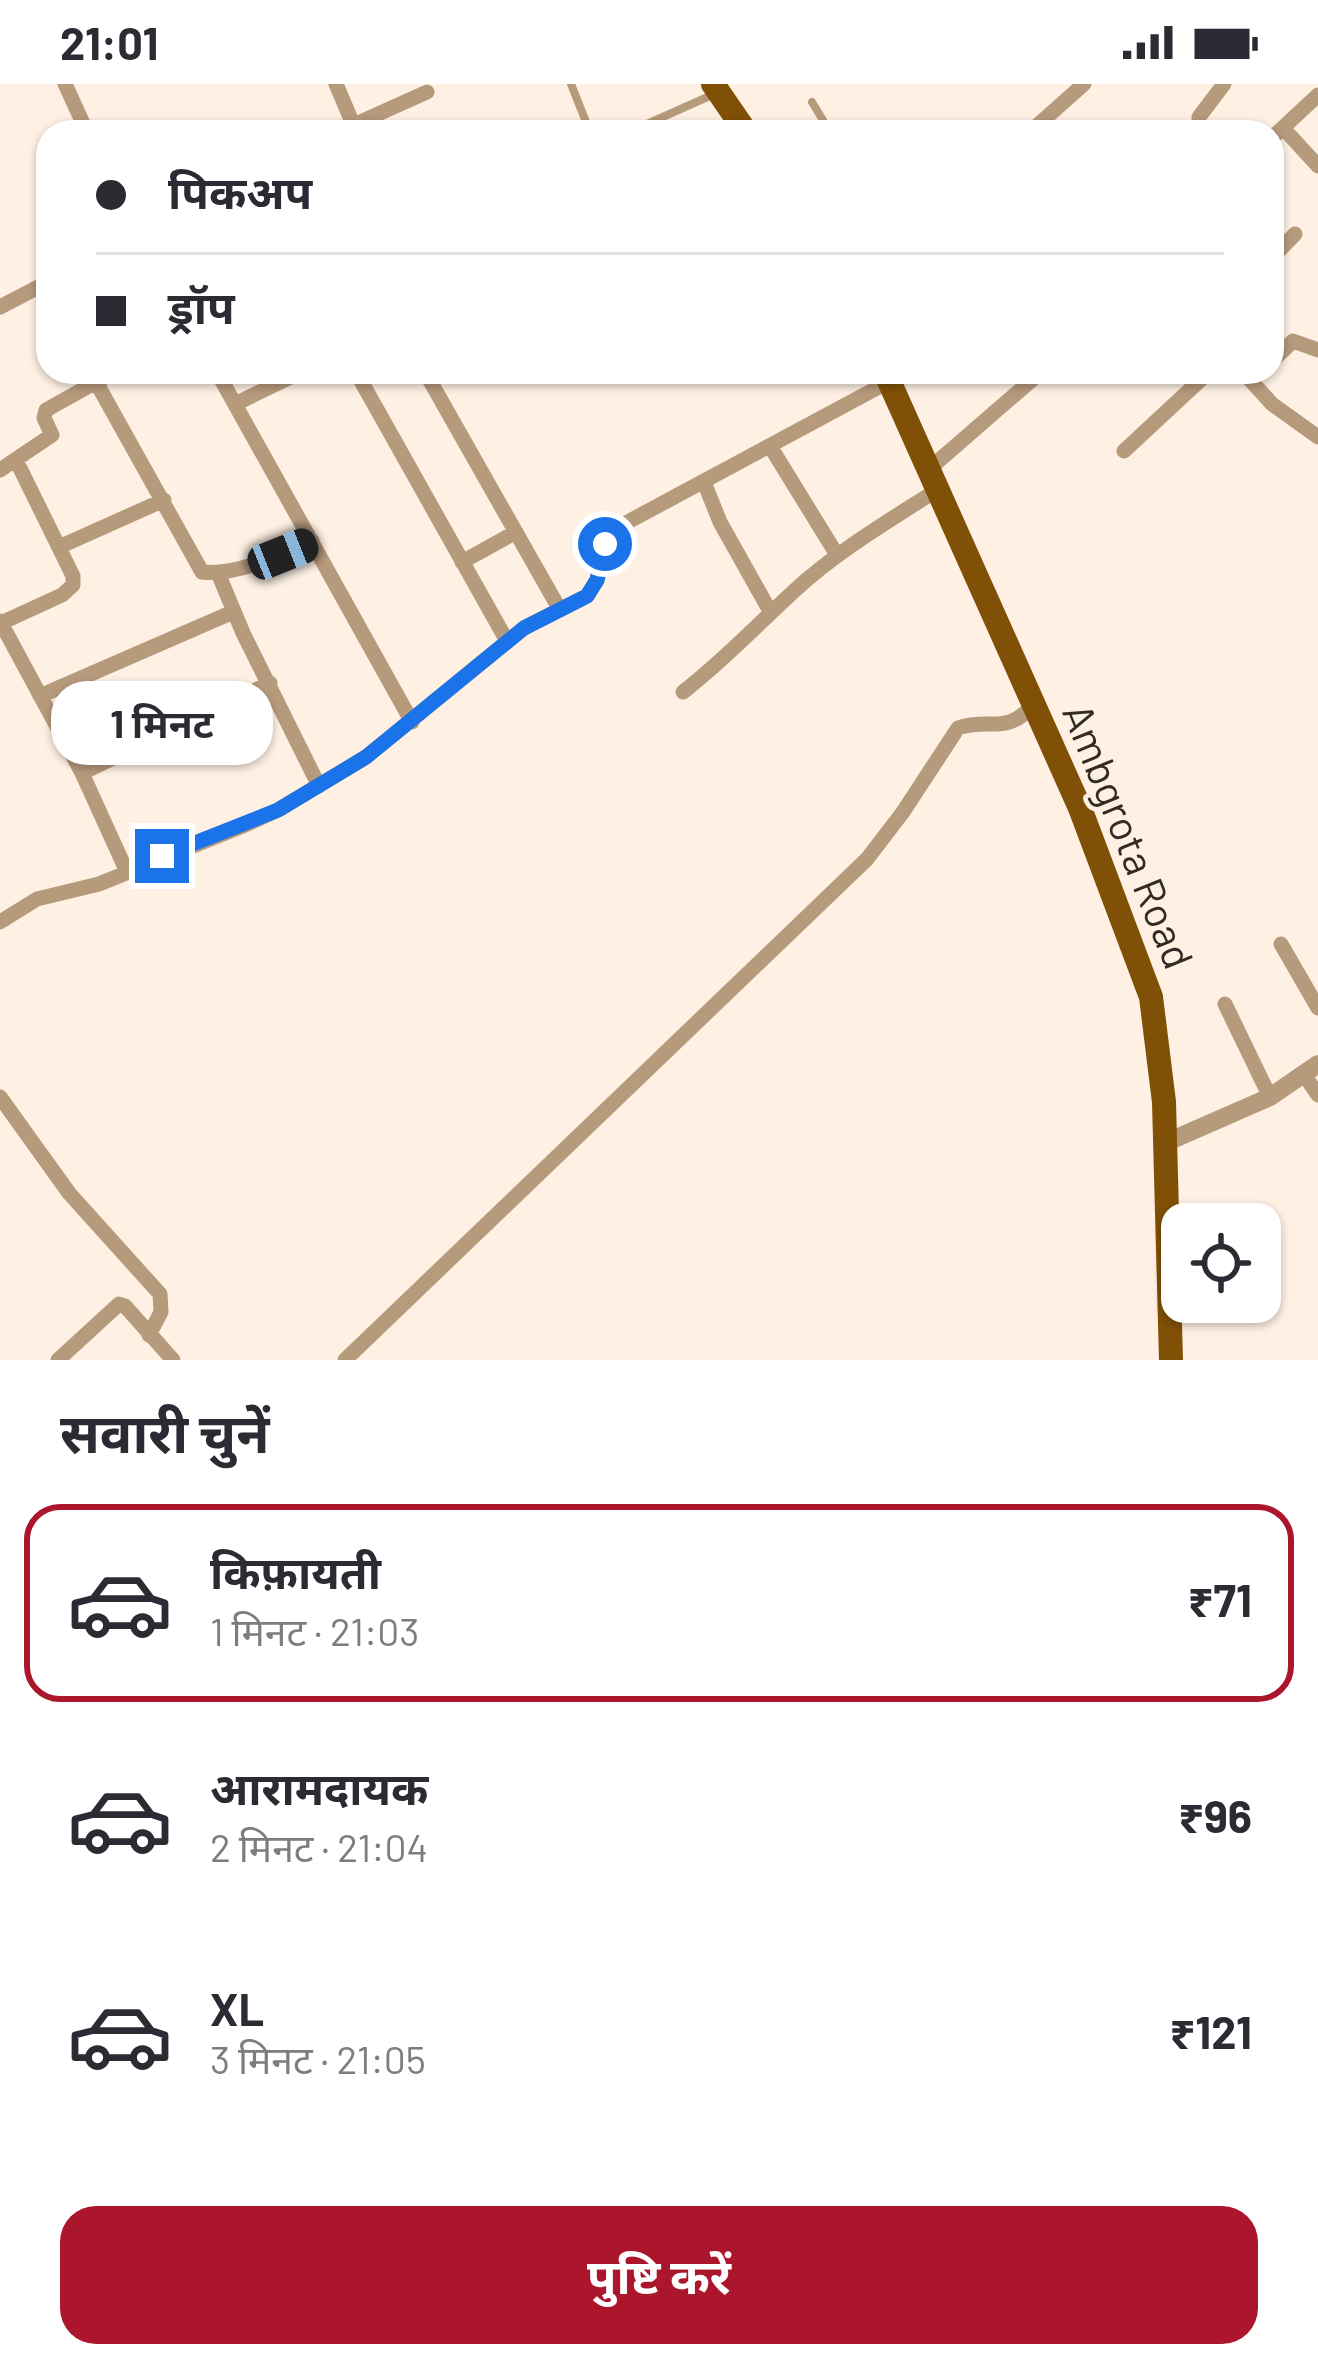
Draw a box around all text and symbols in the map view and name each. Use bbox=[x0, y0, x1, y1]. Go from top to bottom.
text: 21:01 bbox=[60, 15, 158, 69]
text: पिकअप bbox=[168, 164, 312, 218]
text: ड्रॉप bbox=[168, 279, 235, 333]
route start bbox=[578, 517, 632, 571]
car bbox=[243, 524, 323, 584]
callout: 1 मिनट bbox=[51, 682, 273, 766]
street label: Ambgrota Road bbox=[1053, 695, 1206, 975]
text: 1 मिनट bbox=[110, 699, 214, 746]
route end bbox=[135, 829, 189, 883]
map controls bbox=[1161, 1203, 1281, 1323]
button: locate bbox=[1161, 1203, 1281, 1323]
text: सवारी चुनें bbox=[60, 1399, 269, 1464]
text: किफ़ायती bbox=[210, 1544, 381, 1598]
icon: car bbox=[66, 1549, 174, 1657]
text: ₹71 bbox=[1188, 1572, 1252, 1626]
text: 1 मिनट · 21:03 bbox=[210, 1607, 419, 1654]
text: आरामदायक bbox=[210, 1760, 428, 1814]
icon: car bbox=[66, 1765, 174, 1873]
text: ₹96 bbox=[1178, 1788, 1252, 1842]
text: 2 मिनट · 21:04 bbox=[210, 1823, 428, 1870]
icon: car bbox=[66, 1981, 174, 2089]
text: XL bbox=[210, 1981, 264, 2035]
text: ₹121 bbox=[1169, 2004, 1252, 2058]
text: 3 मिनट · 21:05 bbox=[210, 2035, 426, 2082]
button: पुष्टि करें bbox=[60, 2206, 1258, 2344]

